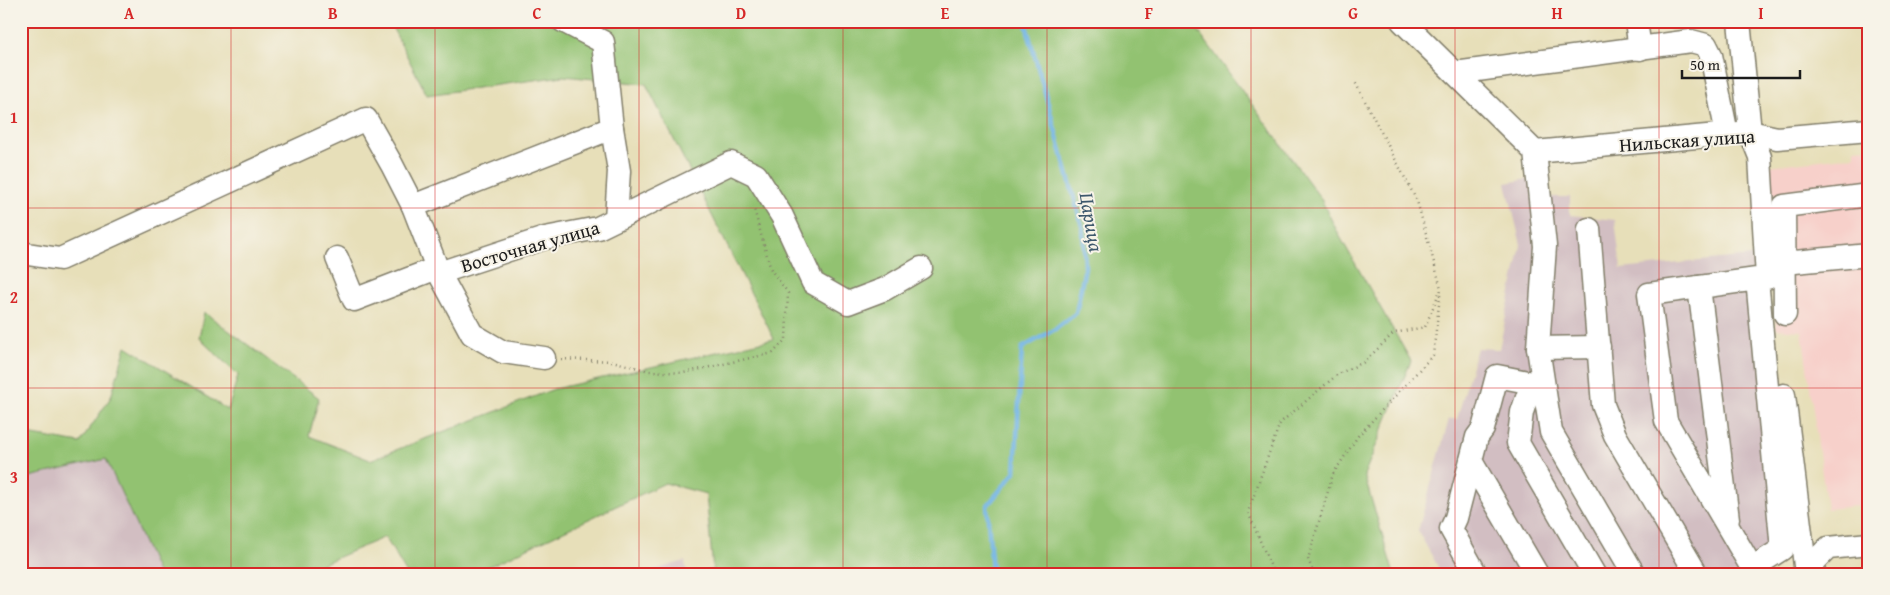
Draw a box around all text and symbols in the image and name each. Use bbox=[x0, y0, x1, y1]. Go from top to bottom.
text: A bbox=[124, 1, 135, 25]
text: B bbox=[328, 1, 338, 25]
text: C bbox=[532, 1, 542, 25]
text: D bbox=[736, 1, 746, 25]
text: E bbox=[941, 1, 950, 25]
text: F bbox=[1145, 1, 1153, 25]
text: G bbox=[1348, 1, 1358, 25]
text: H bbox=[1551, 1, 1563, 25]
text: I bbox=[1758, 1, 1764, 25]
scale bar bbox=[1682, 48, 1800, 80]
text: 50 m bbox=[1690, 54, 1721, 75]
text: 1 bbox=[10, 105, 18, 129]
street label: Нильская улица bbox=[1618, 121, 1756, 159]
water label: Царица bbox=[1073, 190, 1112, 255]
street label: Восточная улица bbox=[457, 213, 603, 279]
text: 2 bbox=[10, 285, 18, 309]
text: 3 bbox=[10, 465, 18, 489]

